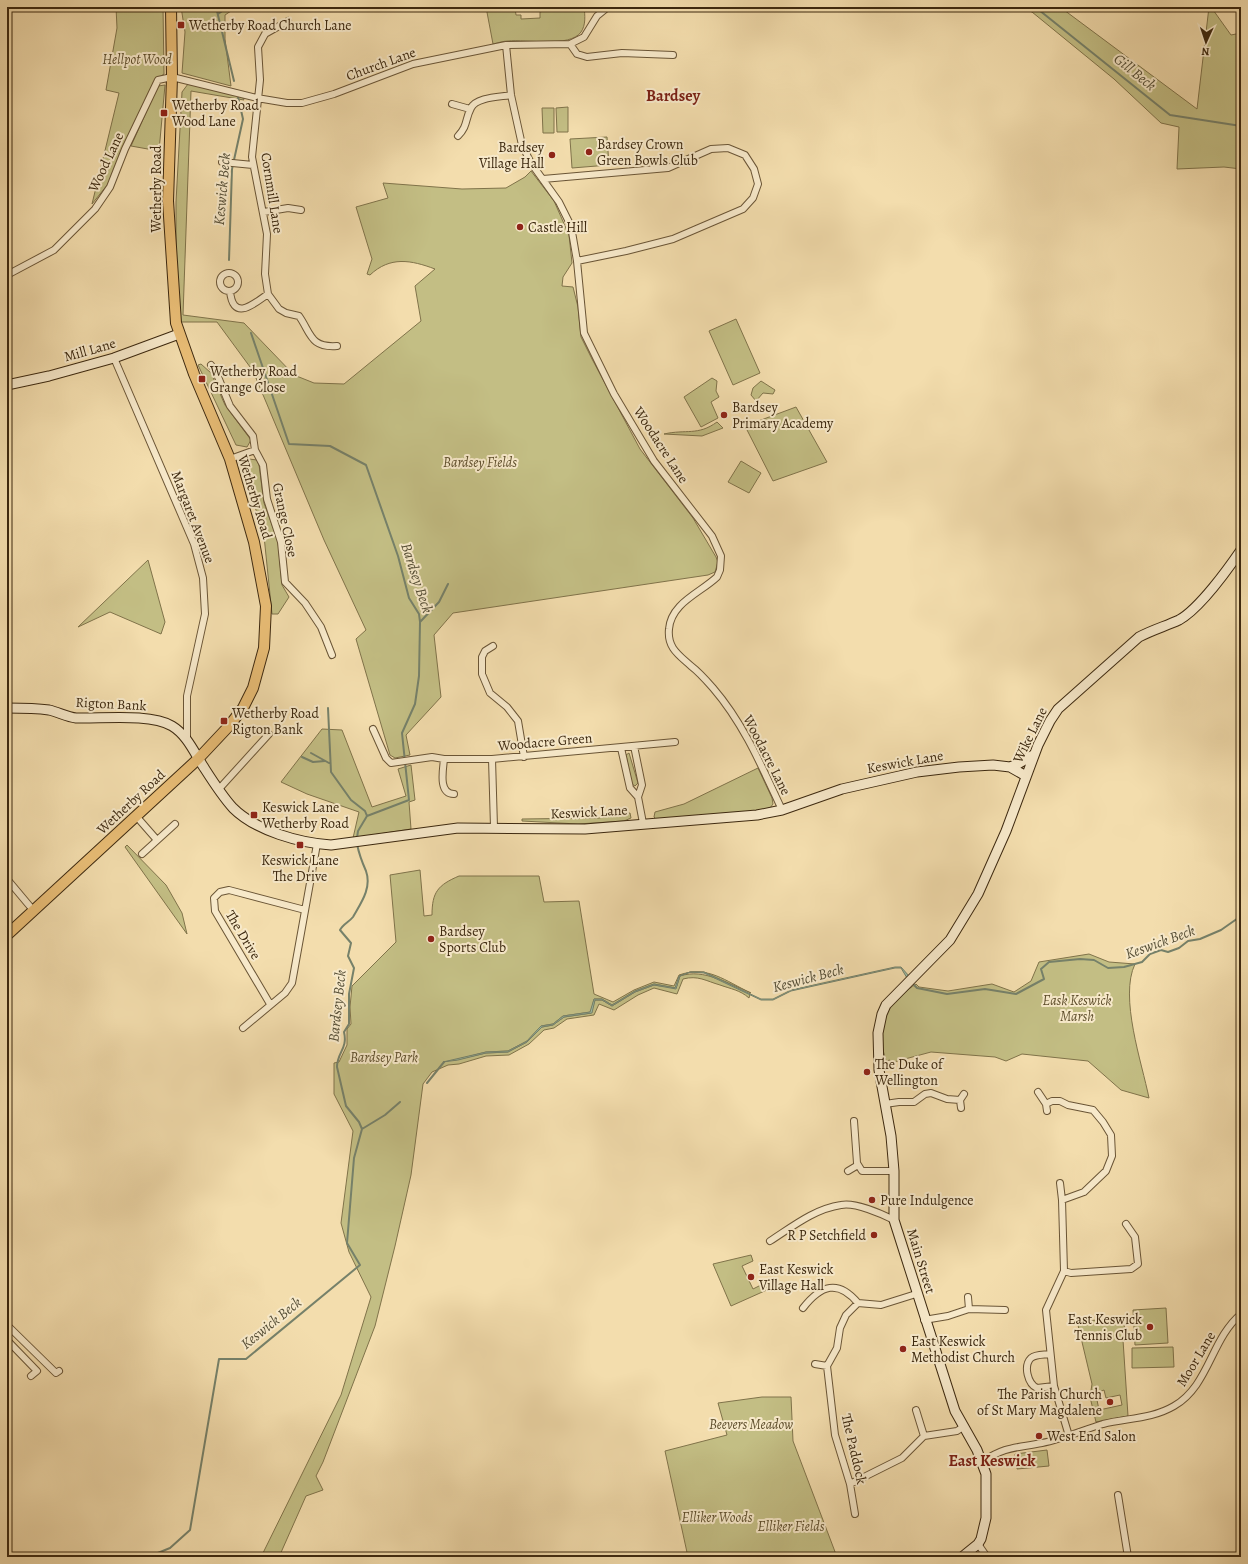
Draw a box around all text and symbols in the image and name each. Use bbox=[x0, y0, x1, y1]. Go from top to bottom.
place label: Wetherby Road Church Lane bbox=[188, 16, 352, 35]
marker: Wetherby Road Church Lane bbox=[176, 20, 186, 30]
north arrow bbox=[1186, 22, 1226, 62]
street label: Church Lane bbox=[344, 43, 418, 85]
text: N bbox=[1201, 44, 1210, 59]
water label: Gill Beck bbox=[1110, 49, 1161, 95]
park label: Hellpot Wood bbox=[102, 50, 172, 69]
district label: Bardsey bbox=[646, 85, 701, 107]
place label: Wetherby Road Wood Lane bbox=[171, 96, 260, 131]
marker: Wetherby Road Wood Lane bbox=[159, 108, 169, 118]
street label: Wood Lane bbox=[83, 129, 128, 196]
place label: Bardsey Crown Green Bowls Club bbox=[597, 135, 698, 170]
place label: Bardsey Village Hall bbox=[478, 138, 545, 173]
street label: Wetherby Road bbox=[147, 145, 166, 234]
marker: Bardsey Crown Green Bowls Club bbox=[584, 147, 594, 157]
marker: Bardsey Village Hall bbox=[547, 150, 557, 160]
street label: Cornmill Lane bbox=[256, 151, 288, 235]
water label: Keswick Beck bbox=[209, 152, 235, 226]
place label: Castle Hill bbox=[528, 218, 588, 237]
marker: Castle Hill bbox=[515, 222, 525, 232]
street label: Mill Lane bbox=[62, 334, 118, 366]
place label: Wetherby Road Grange Close bbox=[209, 362, 298, 397]
marker: Wetherby Road Grange Close bbox=[197, 374, 207, 384]
place label: Bardsey Primary Academy bbox=[732, 398, 834, 433]
street label: Woodacre Lane bbox=[629, 402, 693, 487]
marker: Bardsey Primary Academy bbox=[719, 410, 729, 420]
street label: Wetherby Road bbox=[233, 452, 277, 542]
park label: Bardsey Fields bbox=[443, 453, 517, 472]
street label: Margaret Avenue bbox=[167, 468, 219, 566]
street label: Grange Close bbox=[268, 481, 302, 559]
water label: Bardsey Beck bbox=[396, 540, 438, 616]
street label: Rigton Bank bbox=[75, 693, 147, 715]
place label: Wetherby Road Rigton Bank bbox=[231, 704, 320, 739]
street label: Wike Lane bbox=[1008, 704, 1052, 767]
street label: Woodacre Lane bbox=[738, 711, 795, 798]
marker: Wetherby Road Rigton Bank bbox=[219, 716, 229, 726]
street label: Woodacre Green bbox=[496, 728, 593, 756]
street label: Keswick Lane bbox=[865, 746, 945, 778]
street label: Wetherby Road bbox=[92, 765, 170, 839]
place label: Keswick Lane Wetherby Road bbox=[261, 798, 350, 833]
street label: Keswick Lane bbox=[550, 800, 628, 824]
marker: Keswick Lane Wetherby Road bbox=[249, 810, 259, 820]
marker: Keswick Lane The Drive bbox=[295, 840, 305, 850]
place label: Keswick Lane The Drive bbox=[261, 851, 339, 886]
street label: The Drive bbox=[221, 907, 265, 963]
water label: Keswick Beck bbox=[1122, 920, 1198, 964]
place label: Bardsey Sports Club bbox=[439, 922, 506, 957]
marker: Bardsey Sports Club bbox=[426, 934, 436, 944]
water label: Keswick Beck bbox=[770, 959, 846, 997]
water label: Bardsey Beck bbox=[323, 969, 351, 1043]
park label: Eask Keswick Marsh bbox=[1043, 991, 1111, 1026]
park label: Bardsey Park bbox=[350, 1048, 418, 1067]
place label: The Duke of Wellington bbox=[874, 1055, 945, 1090]
marker: The Duke of Wellington bbox=[862, 1067, 872, 1077]
place label: Pure Indulgence bbox=[880, 1191, 974, 1210]
marker: Pure Indulgence bbox=[867, 1195, 877, 1205]
place label: R P Setchfield bbox=[787, 1226, 866, 1245]
street label: Main Street bbox=[902, 1226, 940, 1296]
marker: R P Setchfield bbox=[869, 1230, 879, 1240]
place label: East Keswick Village Hall bbox=[758, 1260, 834, 1295]
marker: East Keswick Village Hall bbox=[746, 1272, 756, 1282]
water label: Keswick Beck bbox=[236, 1292, 306, 1354]
place label: East Keswick Tennis Club bbox=[1067, 1310, 1142, 1345]
marker: East Keswick Tennis Club bbox=[1145, 1322, 1155, 1332]
street label: Moor Lane bbox=[1172, 1328, 1220, 1390]
place label: East Keswick Methodist Church bbox=[911, 1332, 1015, 1367]
marker: East Keswick Methodist Church bbox=[898, 1344, 908, 1354]
place label: The Parish Church of St Mary Magdalene bbox=[977, 1385, 1103, 1420]
marker: The Parish Church of St Mary Magdalene bbox=[1105, 1397, 1115, 1407]
street label: The Paddock bbox=[837, 1412, 871, 1486]
park label: Beevers Meadow bbox=[709, 1415, 793, 1434]
place label: West End Salon bbox=[1046, 1427, 1136, 1446]
marker: West End Salon bbox=[1034, 1431, 1044, 1441]
district label: East Keswick bbox=[948, 1450, 1036, 1472]
park label: Elliker Woods bbox=[682, 1508, 753, 1527]
park label: Elliker Fields bbox=[758, 1517, 825, 1536]

